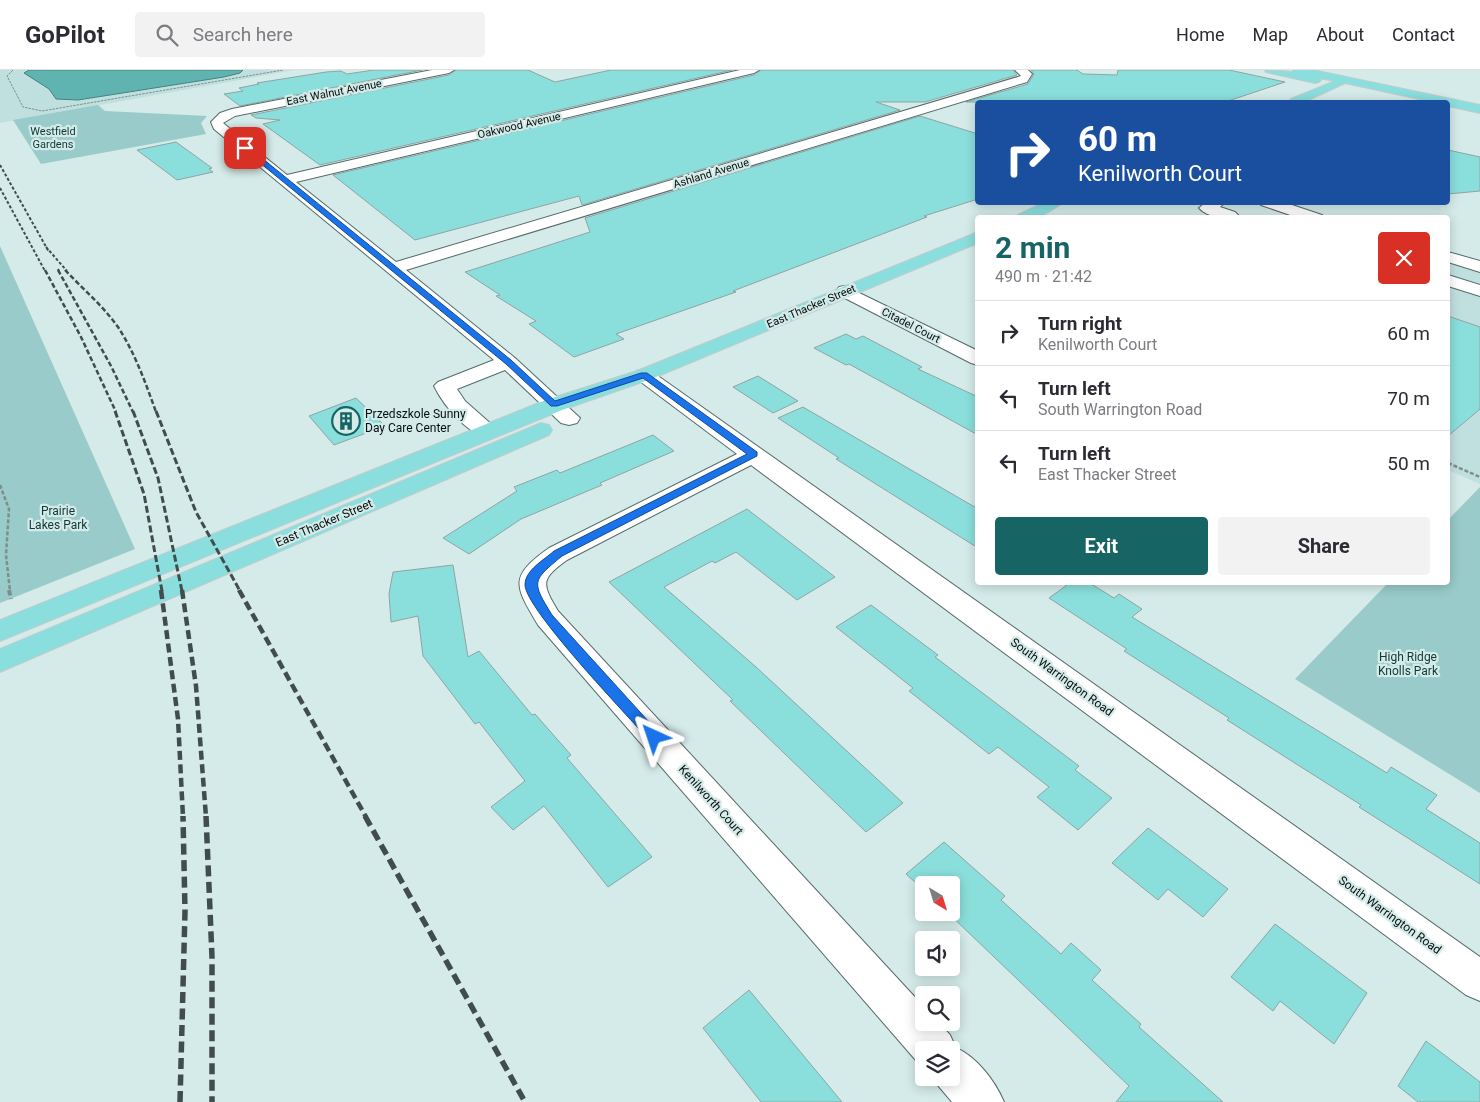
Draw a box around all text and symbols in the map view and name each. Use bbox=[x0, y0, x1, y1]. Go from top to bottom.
search box bbox=[135, 12, 485, 57]
text: GoPilot bbox=[25, 21, 105, 49]
icon: search bbox=[153, 21, 181, 49]
text: Search here bbox=[193, 23, 293, 46]
text: Home bbox=[1176, 24, 1225, 45]
text: Map bbox=[1253, 24, 1288, 45]
text: About bbox=[1316, 24, 1364, 45]
text: Contact bbox=[1392, 24, 1455, 45]
street label: East Walnut Avenue bbox=[285, 77, 383, 108]
street label: Oakwood Avenue bbox=[476, 110, 562, 141]
text: 60 m bbox=[1078, 119, 1157, 160]
icon: right bbox=[995, 120, 1060, 185]
park label: Westfield Gardens bbox=[30, 125, 76, 151]
pin bbox=[224, 127, 266, 169]
icon: arrive bbox=[231, 134, 259, 162]
street label: Ashland Avenue bbox=[672, 156, 751, 191]
text: Kenilworth Court bbox=[1078, 161, 1242, 186]
text: 2 min bbox=[995, 230, 1070, 265]
button: close bbox=[1378, 232, 1430, 284]
text: 490 m · 21:42 bbox=[995, 267, 1092, 286]
street label: East Thacker Street bbox=[765, 282, 858, 331]
street label: Citadel Court bbox=[879, 305, 943, 346]
text: Turn right bbox=[1038, 312, 1122, 335]
icon: right bbox=[995, 319, 1023, 347]
text: 60 m bbox=[1387, 322, 1430, 345]
text: Kenilworth Court bbox=[1038, 335, 1157, 354]
text: Turn left bbox=[1038, 377, 1111, 400]
icon: left bbox=[995, 384, 1023, 412]
text: 70 m bbox=[1387, 387, 1430, 410]
text: South Warrington Road bbox=[1038, 400, 1202, 419]
building icon: Przedszkole Sunny Day Care Center bbox=[331, 406, 361, 436]
place label: Przedszkole Sunny Day Care Center bbox=[365, 407, 466, 435]
text: Turn left bbox=[1038, 442, 1111, 465]
icon: left bbox=[995, 449, 1023, 477]
text: 50 m bbox=[1387, 452, 1430, 475]
text: East Thacker Street bbox=[1038, 465, 1176, 484]
street label: East Thacker Street bbox=[273, 496, 375, 550]
park label: Prairie Lakes Park bbox=[29, 504, 88, 532]
button: Exit bbox=[995, 517, 1208, 575]
button: Share bbox=[1218, 517, 1430, 575]
street label: South Warrington Road bbox=[1008, 635, 1116, 719]
park label: High Ridge Knolls Park bbox=[1378, 650, 1439, 678]
position arrow bbox=[627, 710, 679, 762]
street label: Kenilworth Court bbox=[676, 762, 746, 838]
street label: South Warrington Road bbox=[1336, 873, 1444, 957]
north arrow bbox=[915, 876, 960, 921]
map controls bbox=[915, 876, 960, 1086]
button: sound bbox=[915, 931, 960, 976]
button: search bbox=[915, 986, 960, 1031]
button: layers bbox=[915, 1041, 960, 1086]

